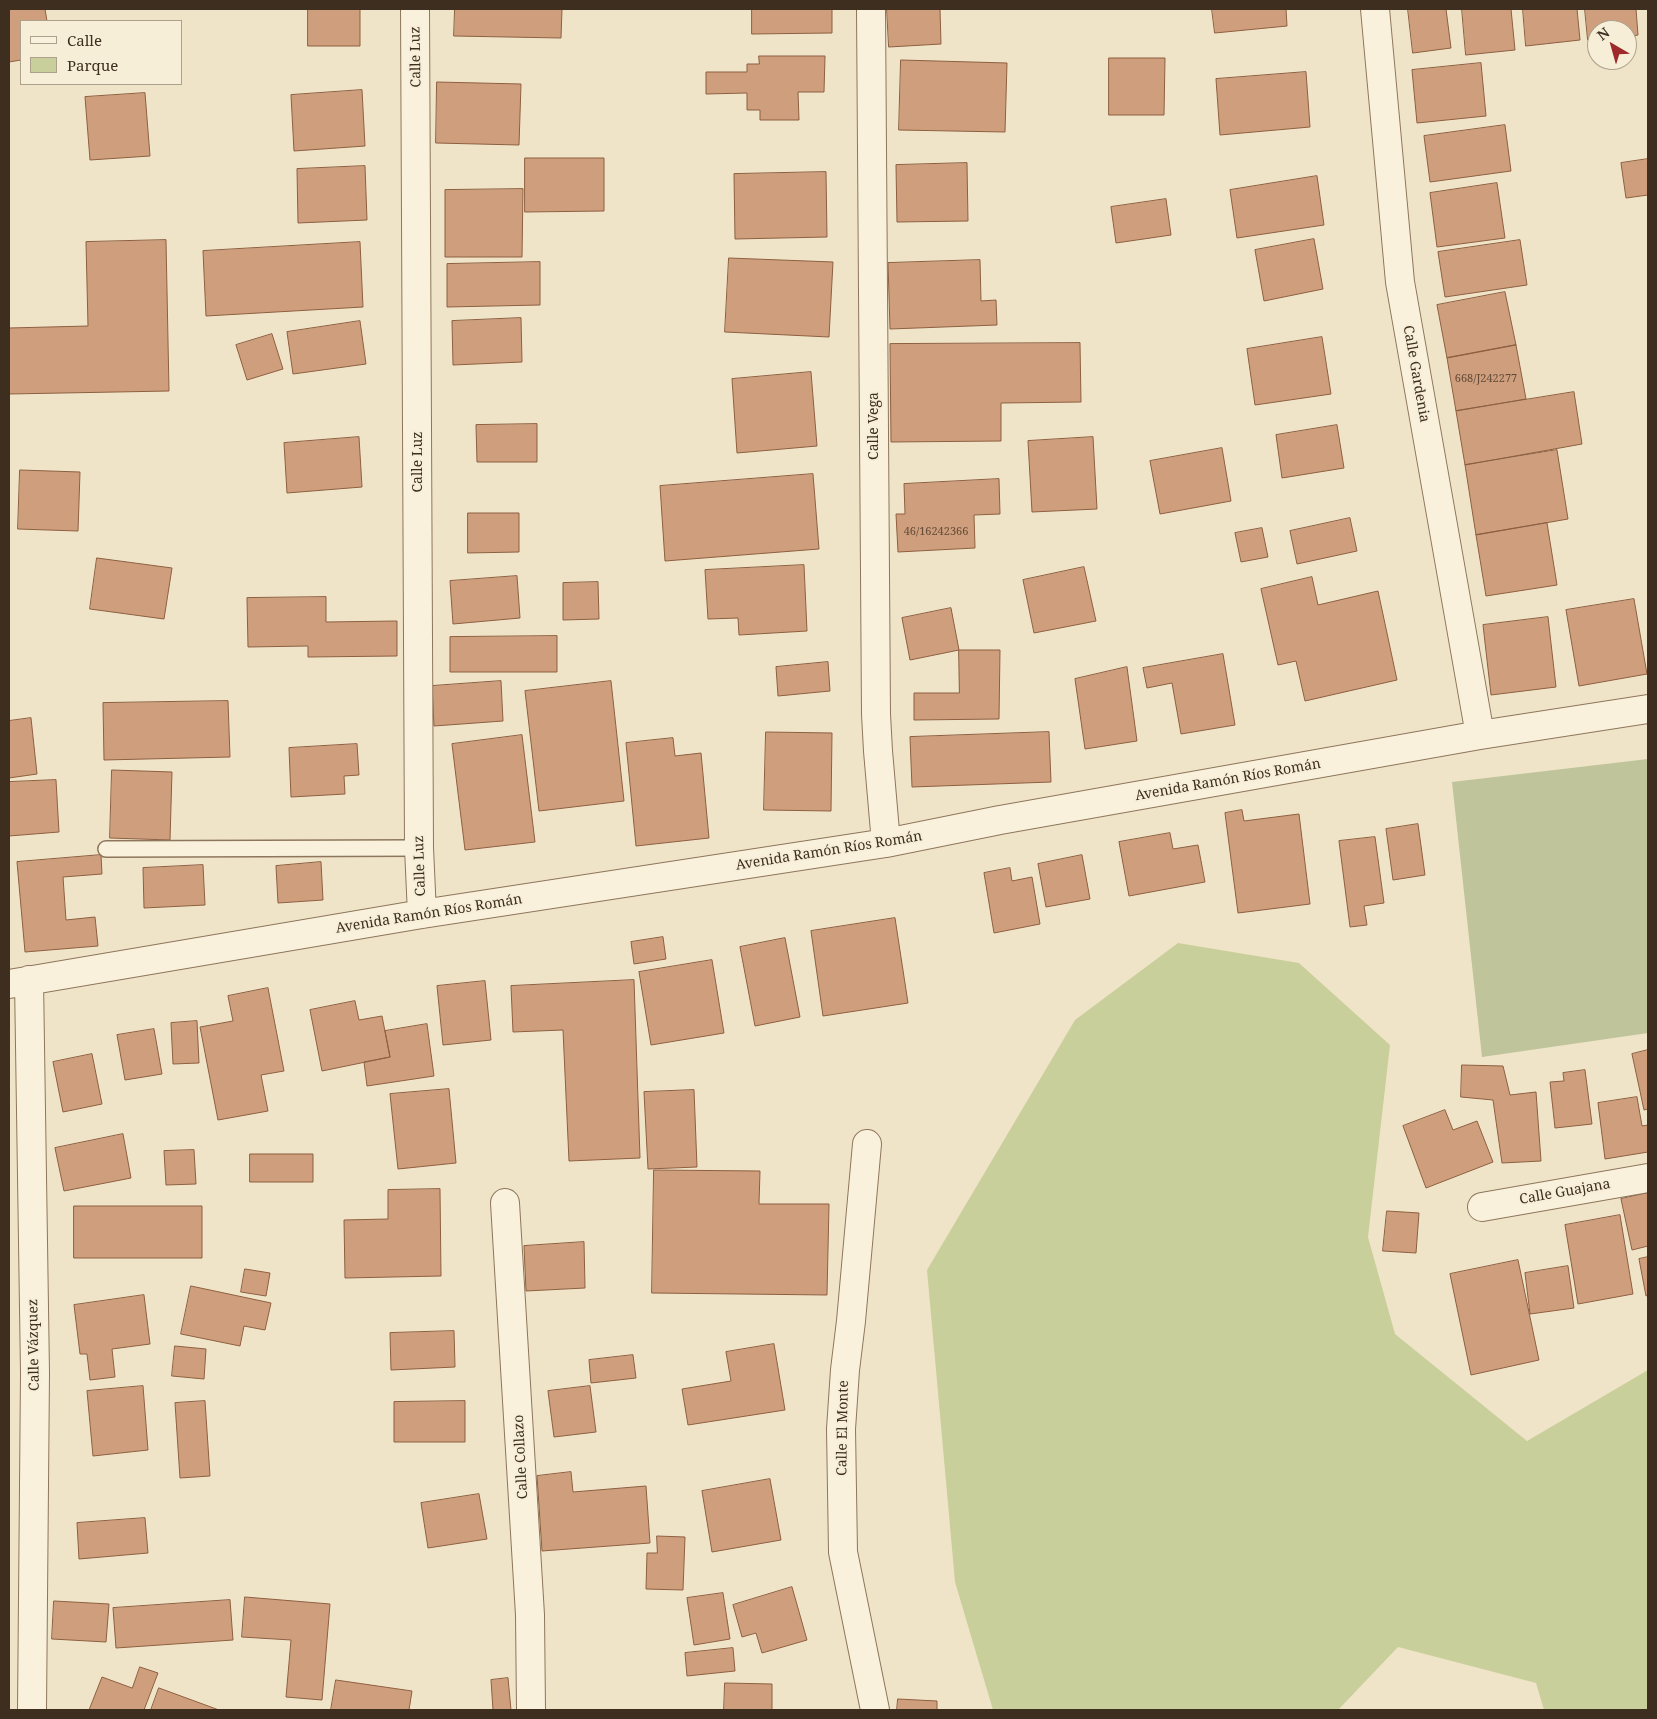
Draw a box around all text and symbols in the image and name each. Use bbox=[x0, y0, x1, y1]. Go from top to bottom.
legend bbox=[20, 20, 182, 85]
north arrow bbox=[1587, 20, 1637, 70]
text: N bbox=[1593, 23, 1613, 44]
street label: Calle Luz bbox=[407, 26, 425, 88]
text: Calle bbox=[67, 30, 102, 50]
text: Parque bbox=[67, 55, 118, 75]
street label: Calle Gardenia bbox=[1399, 324, 1433, 424]
house number: 668/J242277 bbox=[1455, 372, 1517, 386]
street label: Calle Vega bbox=[866, 392, 882, 460]
street label: Calle Luz bbox=[410, 431, 426, 493]
house number: 46/16242366 bbox=[904, 525, 968, 539]
street label: Avenida Ramón Ríos Román bbox=[1134, 755, 1322, 805]
street label: Avenida Ramón Ríos Román bbox=[735, 828, 923, 874]
street label: Calle Luz bbox=[411, 835, 429, 897]
street label: Avenida Ramón Ríos Román bbox=[335, 891, 523, 937]
street label: Calle Guajana bbox=[1518, 1176, 1612, 1208]
street label: Calle Vázquez bbox=[25, 1299, 43, 1391]
street label: Calle El Monte bbox=[834, 1380, 852, 1476]
street label: Calle Collazo bbox=[510, 1414, 532, 1500]

